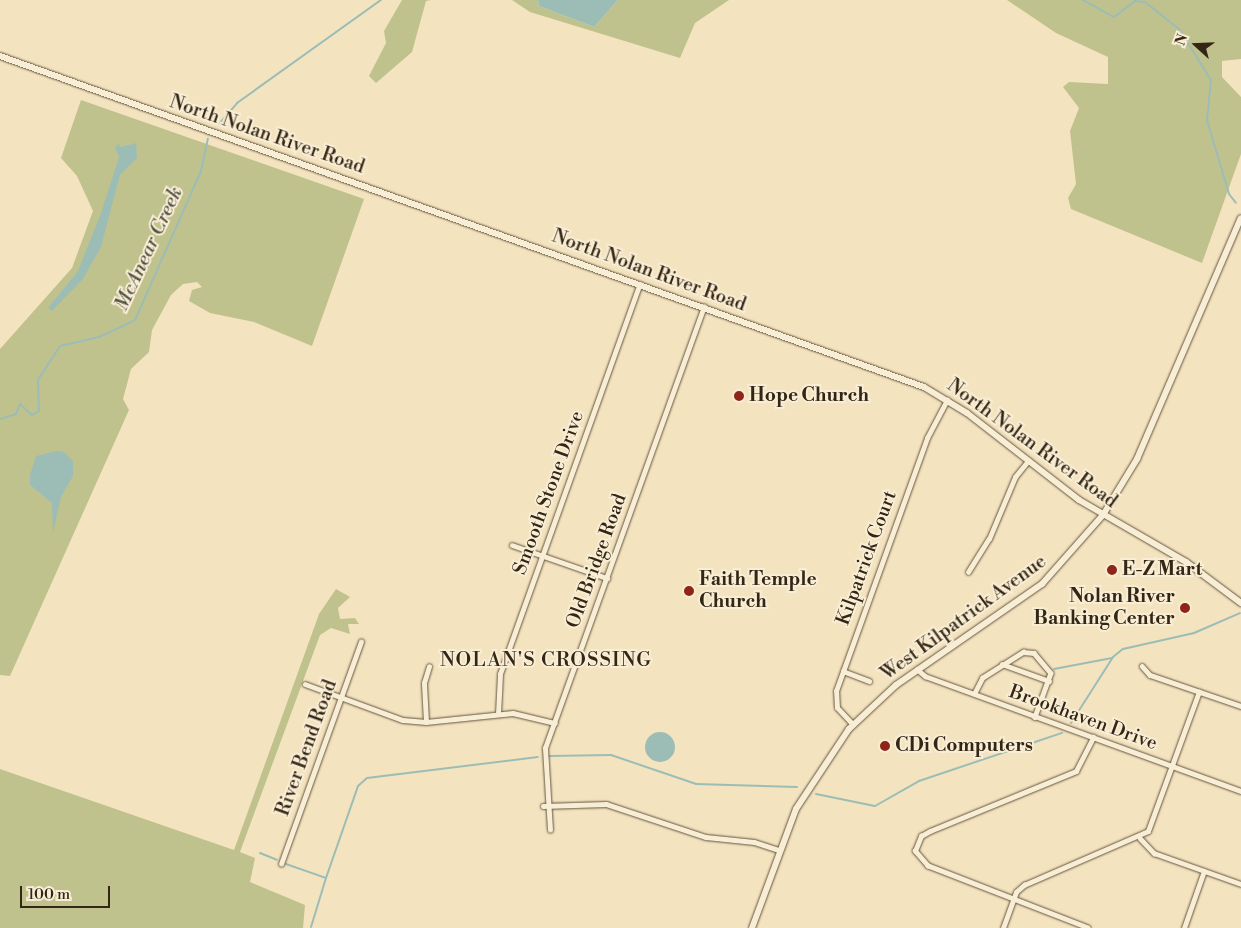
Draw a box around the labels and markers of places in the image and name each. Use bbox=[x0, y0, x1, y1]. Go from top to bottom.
place label: Hope Church bbox=[749, 385, 869, 407]
marker: Hope Church bbox=[733, 390, 745, 402]
place label: E-Z Mart bbox=[1122, 559, 1202, 581]
marker: E-Z Mart bbox=[1106, 564, 1118, 576]
place label: Faith Temple Church bbox=[699, 569, 817, 613]
marker: Faith Temple Church bbox=[683, 585, 695, 597]
place label: Nolan River Banking Center bbox=[1034, 586, 1175, 630]
marker: Nolan River Banking Center bbox=[1179, 602, 1191, 614]
place label: CDi Computers bbox=[895, 735, 1033, 757]
marker: CDi Computers bbox=[879, 740, 891, 752]

